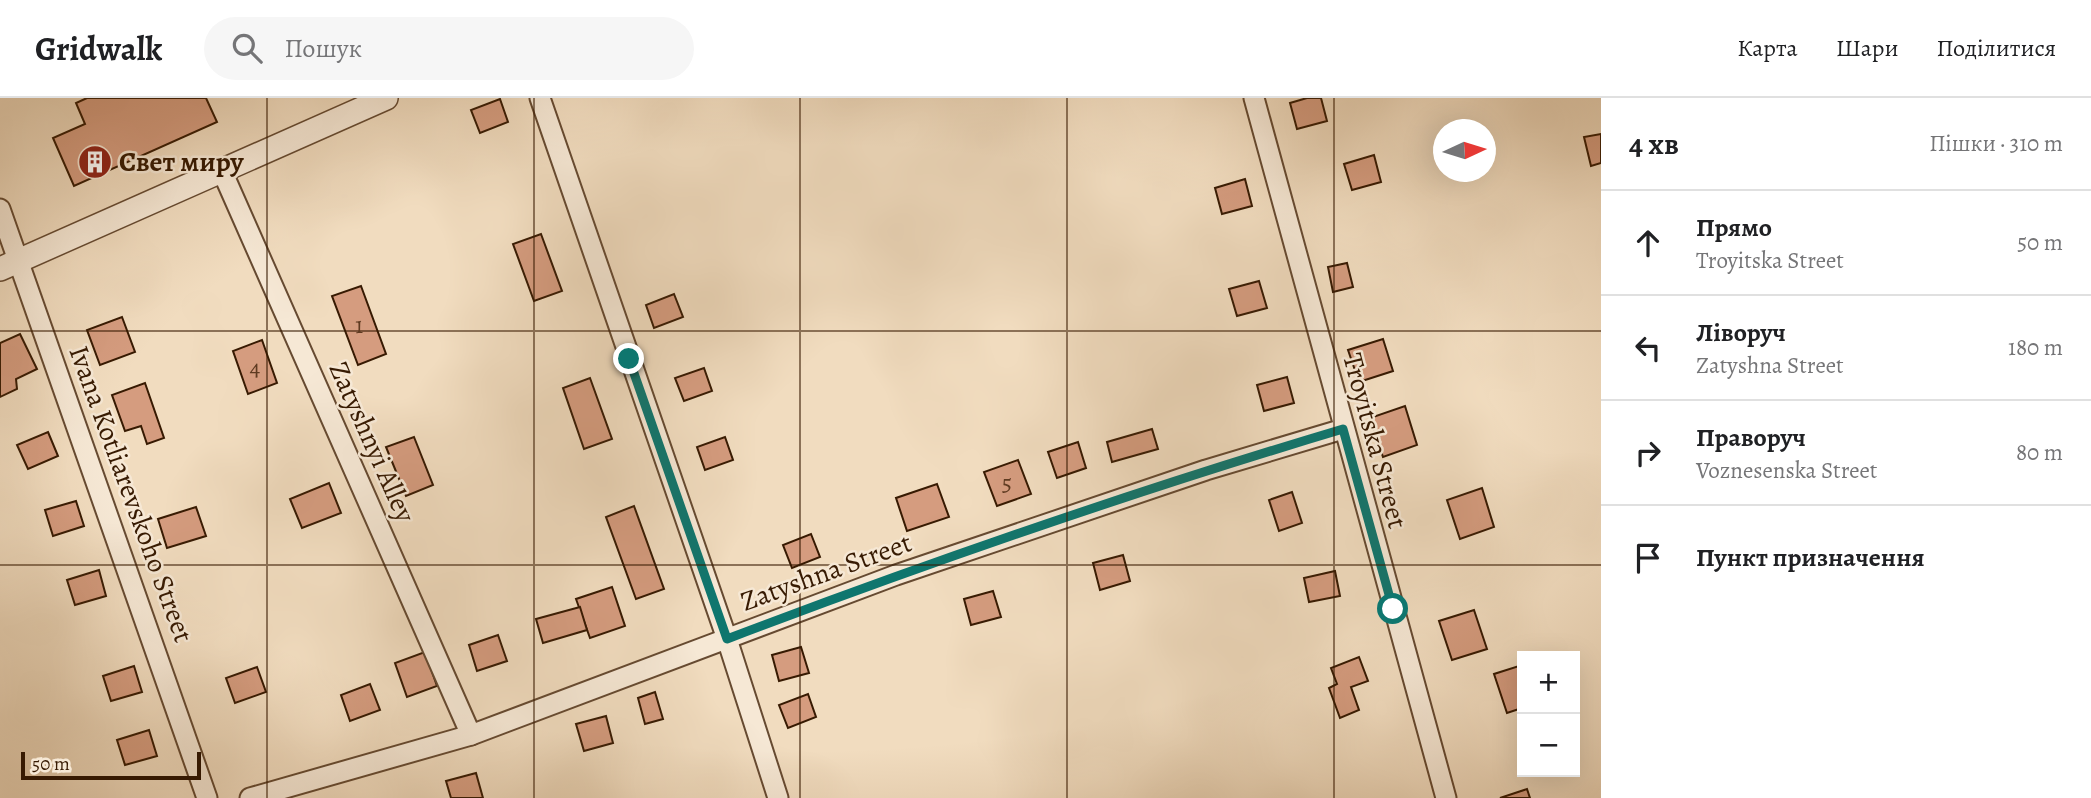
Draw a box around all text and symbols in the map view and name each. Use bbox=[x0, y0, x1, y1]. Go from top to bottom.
search box bbox=[204, 17, 694, 80]
text: Gridwalk bbox=[35, 26, 162, 71]
icon: search bbox=[228, 29, 266, 67]
text: Пошук bbox=[284, 31, 362, 66]
text: Карта bbox=[1737, 32, 1798, 64]
text: Шари bbox=[1836, 32, 1899, 64]
text: Поділитися bbox=[1937, 32, 2056, 64]
north arrow bbox=[1433, 119, 1496, 182]
text: 4 хв bbox=[1629, 124, 1679, 164]
text: Пішки · 310 m bbox=[1929, 128, 2063, 159]
building icon: Свет миру bbox=[76, 143, 114, 181]
place label: Свет миру bbox=[119, 143, 244, 181]
text: Прямо bbox=[1696, 210, 1772, 245]
icon: ahead bbox=[1629, 224, 1667, 262]
text: 50 m bbox=[2017, 227, 2063, 258]
text: Troyitska Street bbox=[1696, 245, 1844, 276]
house number: 1 bbox=[355, 309, 363, 341]
text: Ліворуч bbox=[1696, 315, 1786, 350]
icon: left bbox=[1629, 329, 1667, 367]
text: 180 m bbox=[2008, 332, 2063, 363]
street label: Ivana Kotliarevskoho Street bbox=[60, 340, 202, 648]
route end bbox=[613, 343, 644, 374]
street label: Troyitska Street bbox=[1333, 349, 1417, 533]
text: Zatyshna Street bbox=[1696, 350, 1844, 381]
house number: 4 bbox=[250, 351, 261, 383]
street label: Zatyshnyi Alley bbox=[320, 356, 425, 529]
text: Праворуч bbox=[1696, 420, 1806, 455]
icon: right bbox=[1629, 434, 1667, 472]
text: 80 m bbox=[2016, 437, 2063, 468]
text: Voznesenska Street bbox=[1696, 455, 1877, 486]
house number: 5 bbox=[1002, 467, 1012, 499]
street label: Zatyshna Street bbox=[735, 523, 917, 621]
icon: arrive bbox=[1629, 539, 1667, 577]
text: Пункт призначення bbox=[1696, 540, 1925, 575]
route start bbox=[1377, 593, 1408, 624]
map controls bbox=[1517, 651, 1580, 777]
button: + bbox=[1517, 651, 1580, 714]
button: − bbox=[1517, 714, 1580, 777]
scale bar bbox=[21, 749, 201, 781]
text: 50 m bbox=[32, 751, 70, 777]

